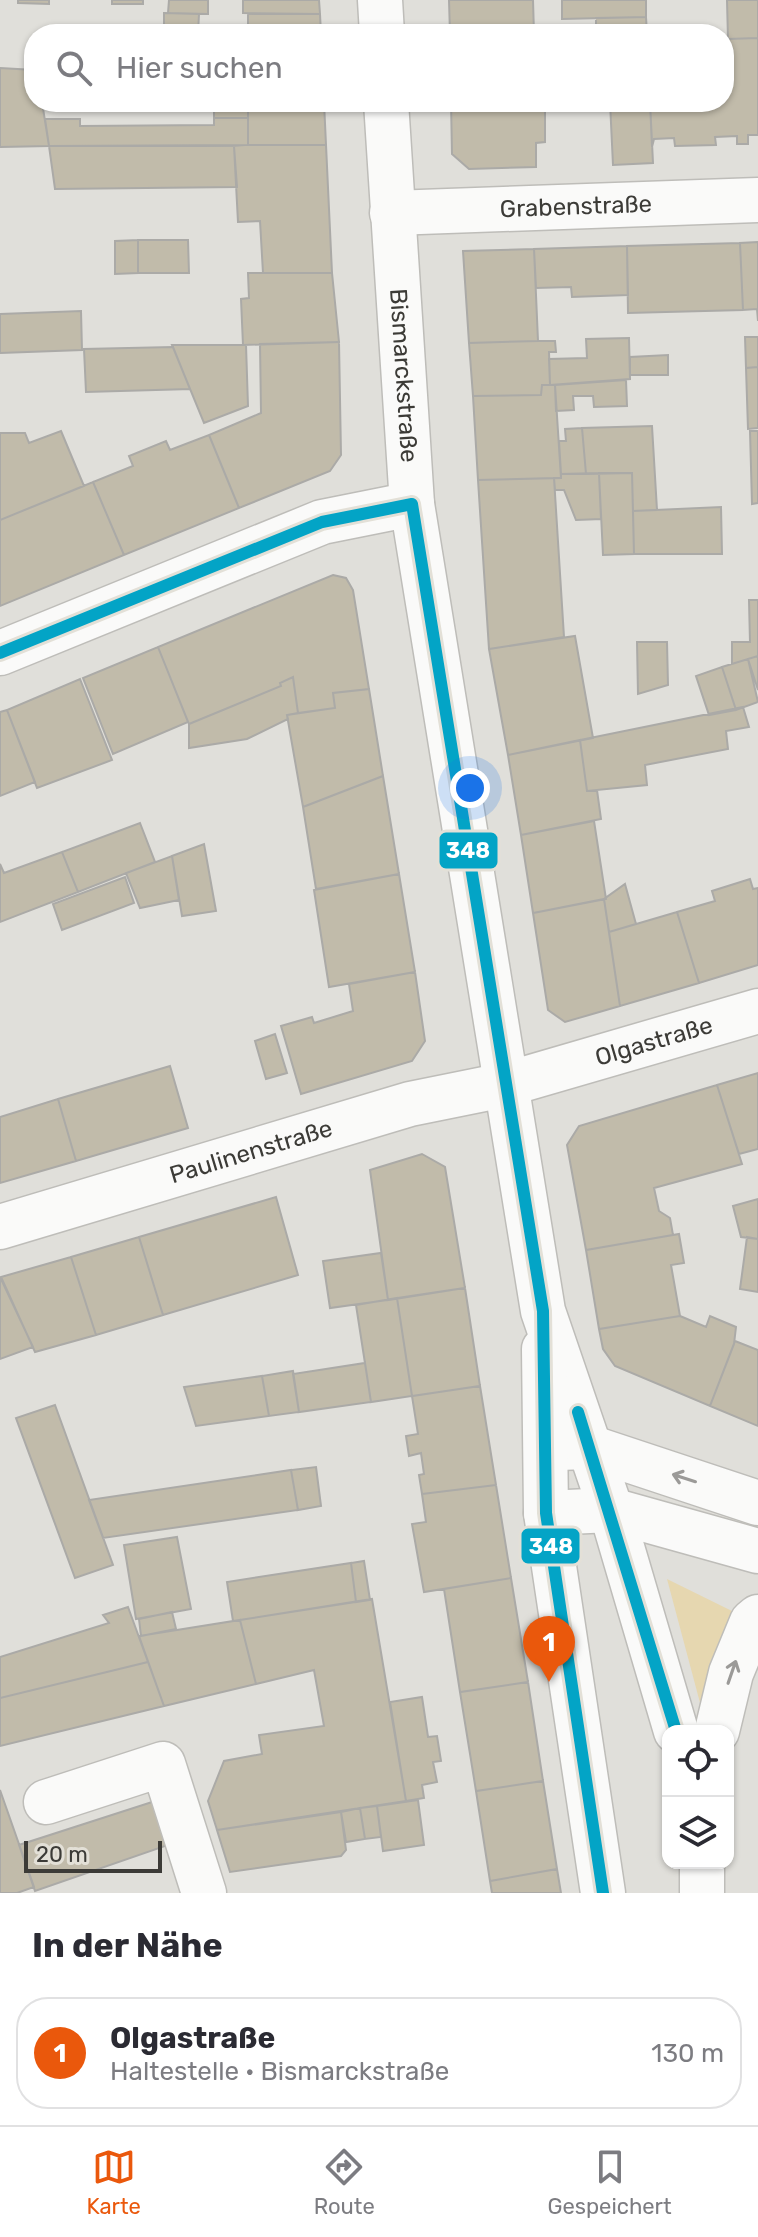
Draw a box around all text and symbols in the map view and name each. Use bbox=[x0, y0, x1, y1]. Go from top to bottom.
search box bbox=[24, 24, 734, 112]
icon: search bbox=[52, 46, 96, 90]
text: Hier suchen bbox=[116, 50, 283, 86]
street label: Grabenstraße bbox=[499, 190, 652, 223]
street label: Bismarckstraße bbox=[384, 288, 423, 463]
your location bbox=[450, 768, 490, 808]
line badge: 348 bbox=[438, 831, 499, 870]
text: 348 bbox=[446, 837, 490, 864]
street label: Olgastraße bbox=[592, 1011, 716, 1072]
street label: Paulinenstraße bbox=[166, 1114, 336, 1189]
one-way arrow bbox=[672, 1470, 697, 1485]
line badge: 348 bbox=[520, 1527, 581, 1565]
text: 348 bbox=[529, 1533, 573, 1560]
pin: 1 bbox=[523, 1616, 575, 1682]
one-way arrow bbox=[726, 1660, 741, 1685]
map controls bbox=[662, 1725, 734, 1869]
button: locate bbox=[662, 1725, 734, 1797]
button: layers bbox=[662, 1797, 734, 1869]
scale bar bbox=[24, 1837, 162, 1873]
text: 20 m bbox=[36, 1841, 88, 1868]
text: In der Nähe bbox=[32, 1925, 223, 1966]
text: Olgastraße bbox=[110, 2020, 275, 2056]
text: 1 bbox=[54, 2038, 66, 2069]
text: 130 m bbox=[651, 2038, 724, 2069]
text: Haltestelle · Bismarckstraße bbox=[110, 2056, 449, 2087]
tab: Karte bbox=[86, 2145, 141, 2220]
tab: Route bbox=[314, 2145, 375, 2220]
tab: Gespeichert bbox=[547, 2145, 672, 2220]

